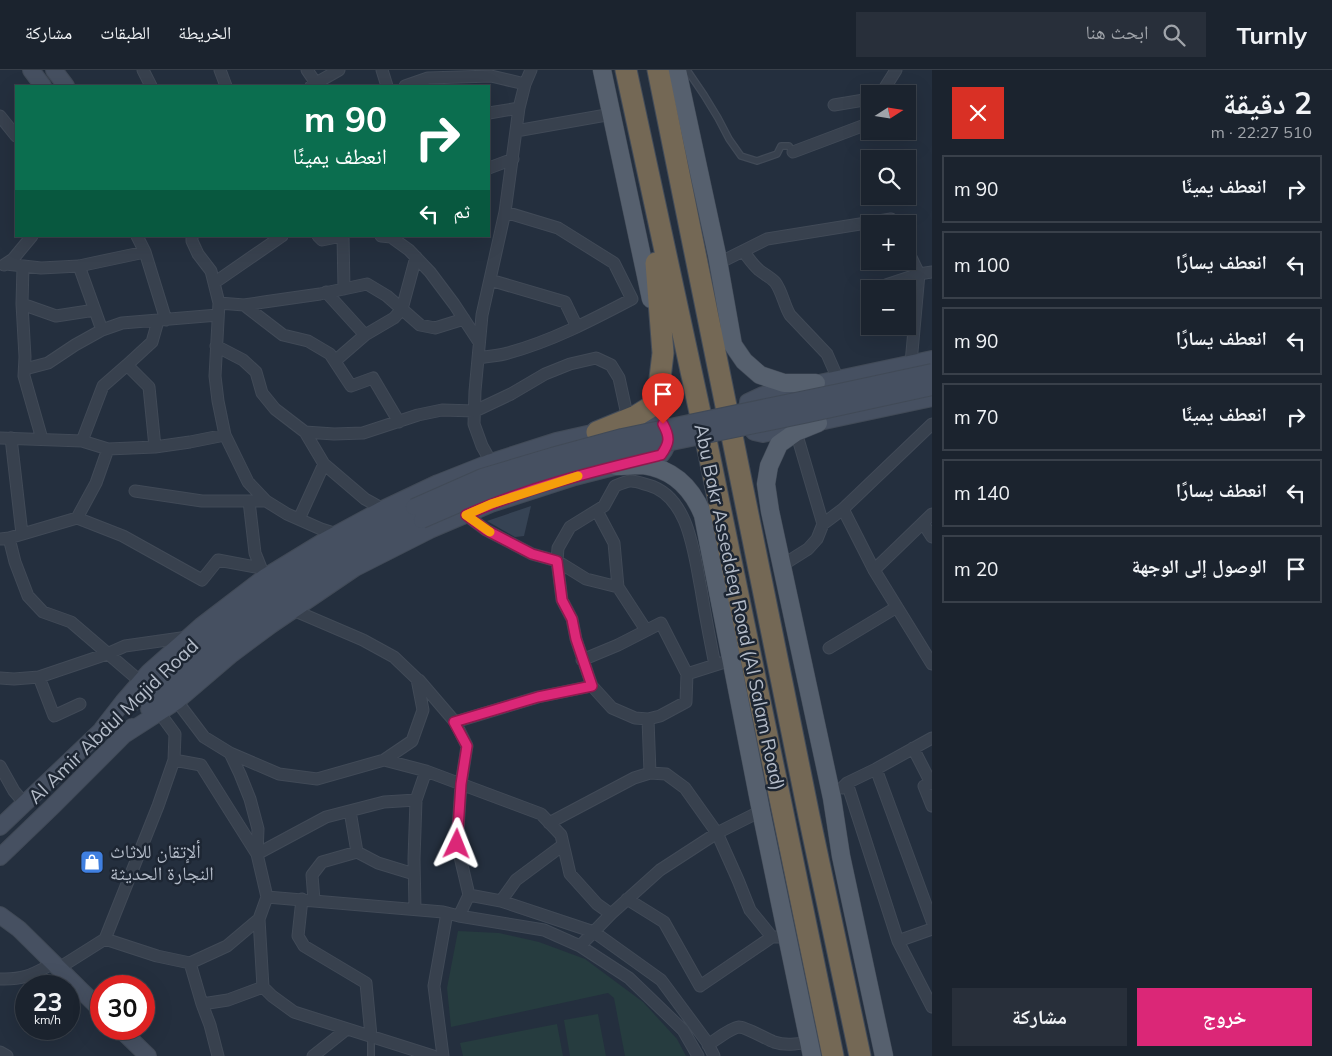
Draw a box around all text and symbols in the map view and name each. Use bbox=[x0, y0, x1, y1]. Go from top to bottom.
search box bbox=[856, 12, 1206, 57]
text: ابحث هنا bbox=[1086, 20, 1148, 44]
text: Turnly bbox=[1236, 20, 1307, 50]
text: مشاركة bbox=[25, 21, 72, 44]
text: الطبقات bbox=[100, 21, 150, 44]
text: الخريطة bbox=[178, 21, 231, 44]
icon: search bbox=[1160, 21, 1188, 49]
text: 2 دقيقة bbox=[1223, 84, 1312, 122]
north arrow bbox=[861, 85, 916, 140]
map controls bbox=[861, 85, 916, 335]
button: close bbox=[952, 87, 1004, 139]
text: 90 m bbox=[304, 97, 387, 141]
icon: right bbox=[405, 105, 470, 170]
text: 510 m · 22:27 bbox=[1211, 122, 1312, 142]
text: انعطف يمينًا bbox=[293, 142, 387, 170]
button: search bbox=[861, 150, 916, 205]
text: انعطف يمينًا bbox=[1181, 174, 1267, 198]
icon: right bbox=[1282, 175, 1310, 203]
text: 90 m bbox=[954, 177, 998, 201]
text: ثم bbox=[453, 199, 470, 223]
icon: left bbox=[415, 200, 443, 228]
button: + bbox=[861, 215, 916, 270]
text: انعطف يسارًا bbox=[1176, 250, 1267, 274]
icon: left bbox=[1282, 251, 1310, 279]
text: 100 m bbox=[954, 253, 1010, 277]
button: − bbox=[861, 280, 916, 335]
text: انعطف يسارًا bbox=[1176, 326, 1267, 350]
icon: left bbox=[1282, 327, 1310, 355]
text: 90 m bbox=[954, 329, 998, 353]
pin bbox=[642, 373, 684, 424]
icon: arrive bbox=[649, 380, 677, 408]
text: انعطف يمينًا bbox=[1181, 402, 1267, 426]
icon: right bbox=[1282, 403, 1310, 431]
text: 70 m bbox=[954, 405, 998, 429]
street label: Abu Bakr Asseddeq Road (Al Salam Road) bbox=[689, 421, 791, 793]
text: انعطف يسارًا bbox=[1176, 478, 1267, 502]
icon: left bbox=[1282, 479, 1310, 507]
text: 140 m bbox=[954, 481, 1010, 505]
text: الوصول إلى الوجهة bbox=[1132, 554, 1267, 578]
icon: arrive bbox=[1282, 555, 1310, 583]
text: 20 m bbox=[954, 557, 998, 581]
street label: Al Amir Abdul Majid Road bbox=[23, 633, 203, 809]
position arrow bbox=[430, 817, 482, 869]
place label: ألإتقان للاثاث النجارة الحديثة bbox=[110, 839, 214, 885]
shop icon: ألإتقان للاثاث النجارة الحديثة bbox=[79, 849, 105, 875]
speed limit sign: 30 bbox=[90, 975, 155, 1040]
text: 23 bbox=[32, 986, 63, 1017]
button: مشاركة bbox=[952, 988, 1127, 1046]
button: خروج bbox=[1137, 988, 1312, 1046]
text: km/h bbox=[34, 1012, 61, 1027]

